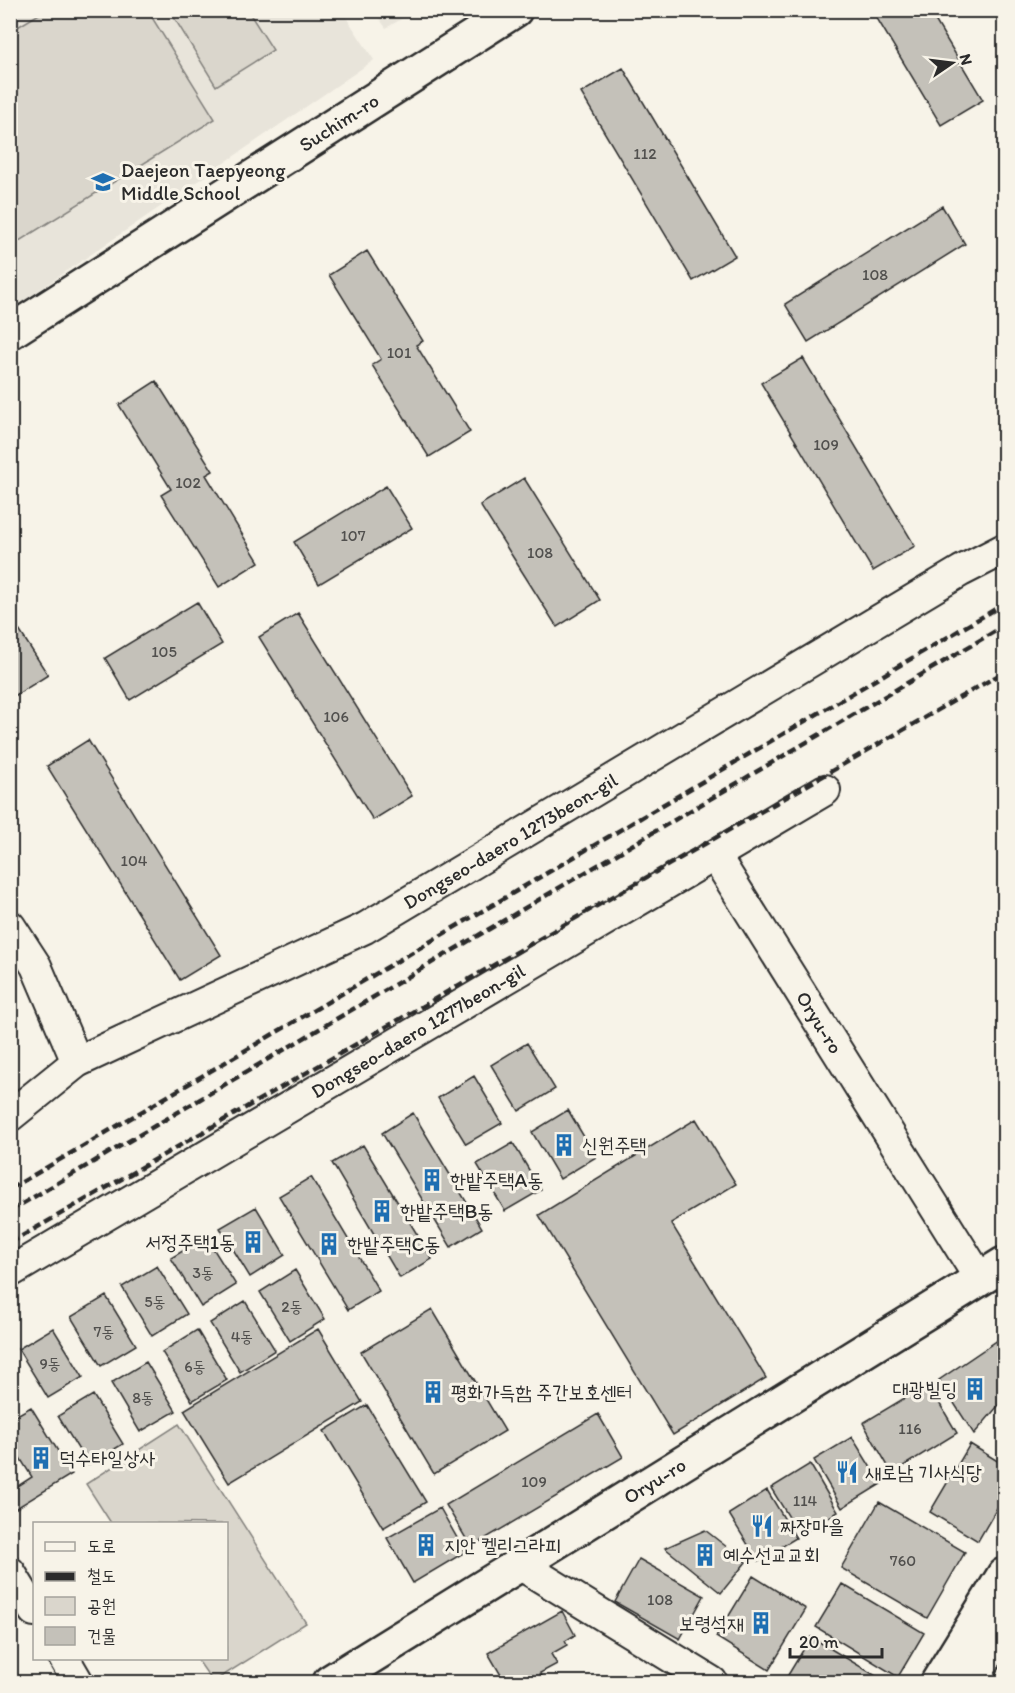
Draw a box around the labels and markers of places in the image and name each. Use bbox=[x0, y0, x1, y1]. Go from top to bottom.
place label: Daejeon Taepyeong Middle School bbox=[121, 158, 286, 205]
school or university icon: Daejeon Taepyeong Middle School bbox=[90, 169, 116, 195]
building icon: 신원주택 bbox=[551, 1132, 577, 1158]
place label: 신원주택 bbox=[582, 1133, 646, 1157]
building icon: 한밭주택A동 bbox=[419, 1167, 445, 1193]
place label: 한밭주택A동 bbox=[450, 1168, 543, 1192]
building icon: 한밭주택B동 bbox=[369, 1198, 395, 1224]
place label: 한밭주택B동 bbox=[400, 1199, 493, 1223]
building icon: 서정주택1동 bbox=[240, 1229, 266, 1255]
place label: 서정주택1동 bbox=[145, 1230, 235, 1254]
building icon: 한밭주택C동 bbox=[316, 1231, 342, 1257]
place label: 한밭주택C동 bbox=[347, 1232, 440, 1256]
building icon: 대광빌딩 bbox=[962, 1376, 988, 1402]
place label: 대광빌딩 bbox=[893, 1377, 957, 1401]
building icon: 평화가득함 주간보호센터 bbox=[420, 1379, 446, 1405]
place label: 평화가득함 주간보호센터 bbox=[451, 1380, 633, 1404]
building icon: 덕수타일상사 bbox=[28, 1445, 54, 1471]
place label: 덕수타일상사 bbox=[59, 1446, 156, 1470]
restaurant icon: 새로남 기사식당 bbox=[834, 1459, 860, 1485]
place label: 새로남 기사식당 bbox=[865, 1460, 982, 1484]
restaurant icon: 짜장마을 bbox=[749, 1513, 775, 1539]
place label: 짜장마을 bbox=[780, 1514, 844, 1538]
building icon: 지안 켈리그라피 bbox=[413, 1532, 439, 1558]
place label: 지안 켈리그라피 bbox=[444, 1533, 561, 1557]
building icon: 예수선교교회 bbox=[692, 1542, 718, 1568]
place label: 예수선교교회 bbox=[723, 1543, 820, 1567]
building icon: 보령석재 bbox=[748, 1610, 774, 1636]
place label: 보령석재 bbox=[679, 1611, 743, 1635]

